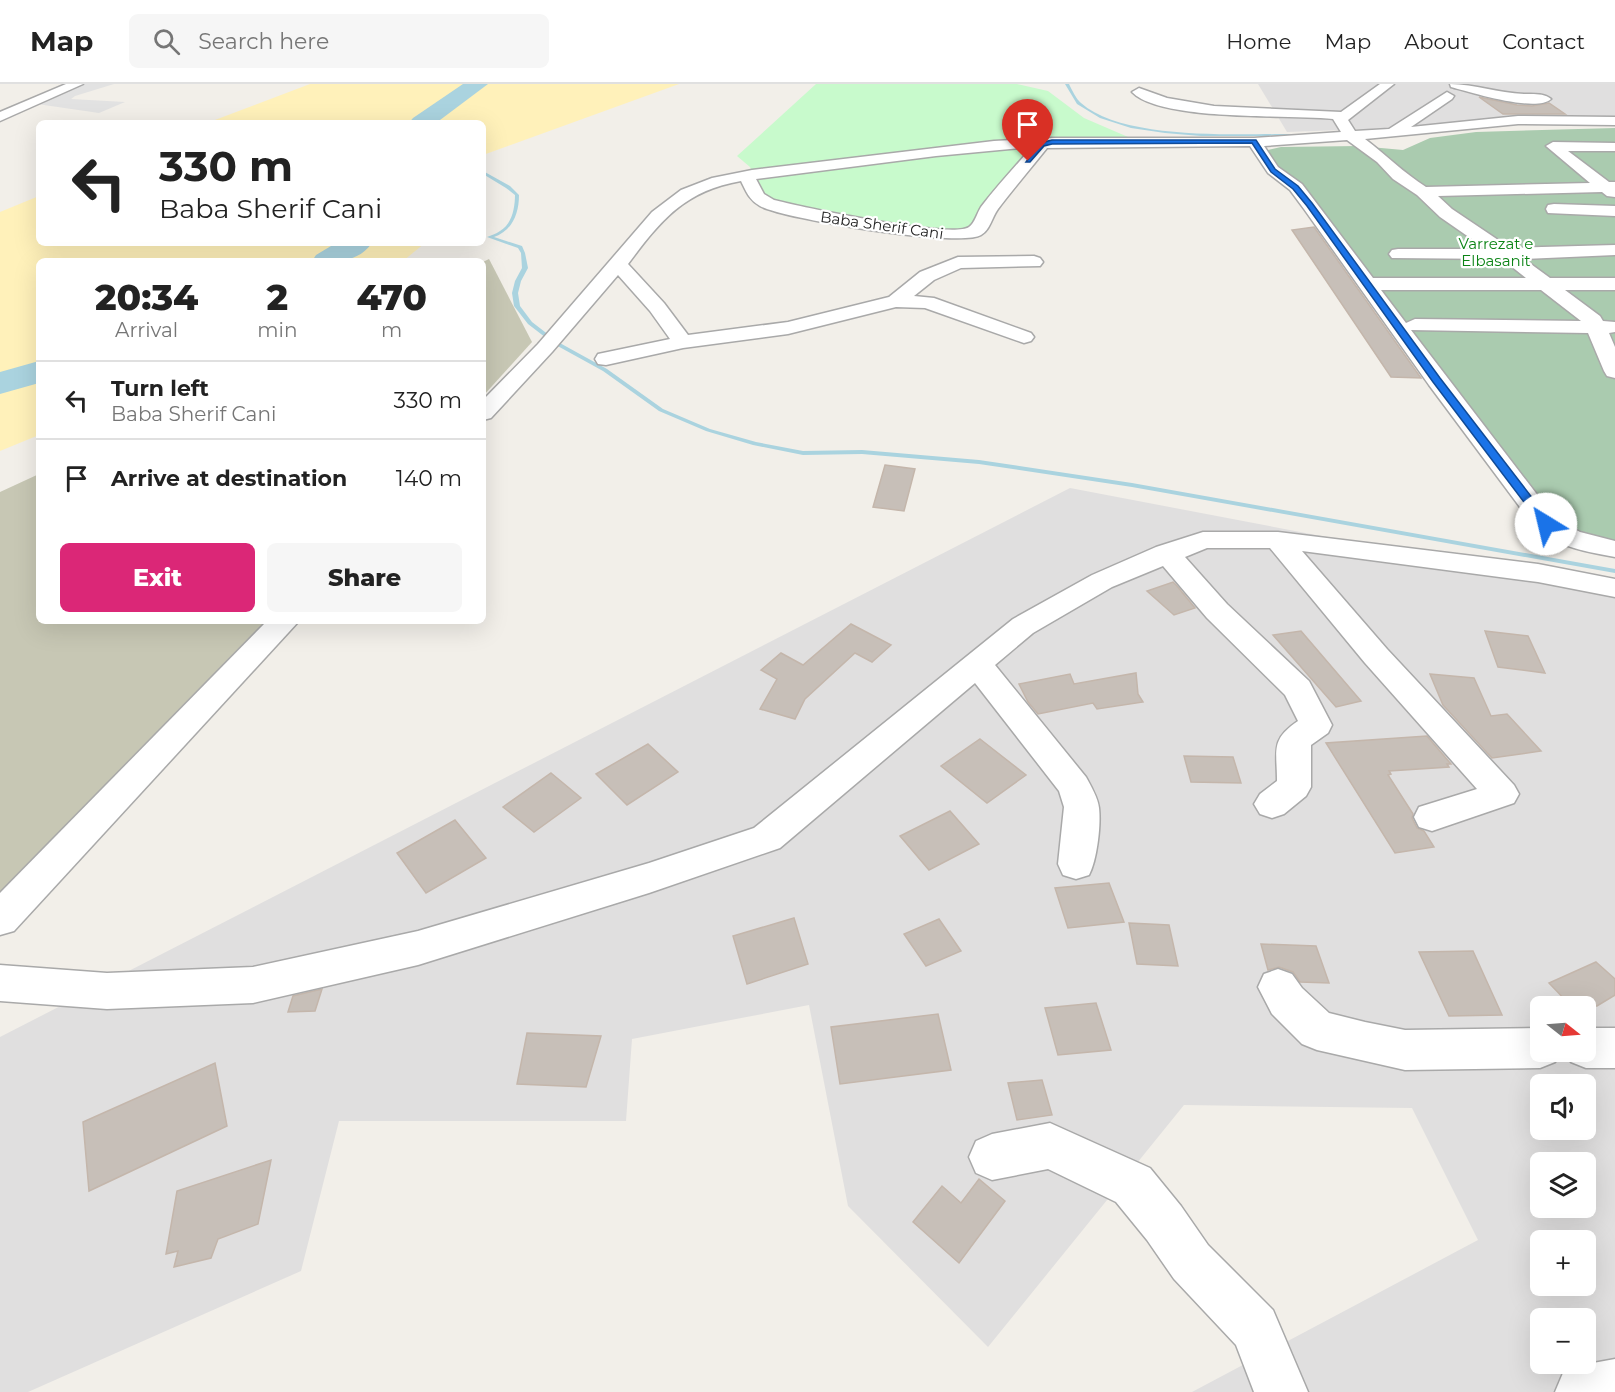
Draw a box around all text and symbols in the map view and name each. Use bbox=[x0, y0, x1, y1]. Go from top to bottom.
search box bbox=[129, 14, 549, 68]
text: Map bbox=[30, 24, 93, 58]
icon: search bbox=[150, 25, 183, 58]
text: Search here bbox=[198, 28, 329, 55]
text: Home bbox=[1226, 29, 1291, 54]
text: Map bbox=[1324, 29, 1371, 54]
text: About bbox=[1404, 29, 1469, 54]
text: Contact bbox=[1502, 29, 1585, 54]
pin bbox=[1002, 99, 1053, 161]
icon: arrive bbox=[1011, 108, 1044, 141]
text: 330 m bbox=[159, 140, 293, 192]
icon: left bbox=[60, 144, 138, 222]
text: Baba Sherif Cani bbox=[159, 192, 382, 225]
street label: Baba Sherif Cani bbox=[819, 207, 945, 243]
park label: Varrezat e Elbasanit bbox=[1459, 234, 1533, 270]
text: 20:34 bbox=[95, 275, 198, 319]
text: 2 bbox=[267, 275, 288, 319]
text: 470 bbox=[356, 275, 427, 319]
text: Arrival bbox=[115, 318, 178, 342]
text: min bbox=[257, 318, 297, 342]
text: m bbox=[381, 318, 402, 342]
text: Turn left bbox=[111, 375, 209, 402]
icon: left bbox=[60, 384, 93, 417]
text: 330 m bbox=[394, 387, 462, 414]
text: Baba Sherif Cani bbox=[111, 402, 276, 426]
icon: arrive bbox=[60, 462, 93, 495]
text: Arrive at destination bbox=[111, 465, 347, 492]
text: 140 m bbox=[396, 465, 462, 492]
position arrow bbox=[1514, 492, 1578, 556]
button: Exit bbox=[60, 543, 255, 612]
button: Share bbox=[267, 543, 462, 612]
north arrow bbox=[1530, 996, 1596, 1062]
map controls bbox=[1530, 996, 1596, 1374]
button: sound bbox=[1530, 1074, 1596, 1140]
button: layers bbox=[1530, 1152, 1596, 1218]
button: + bbox=[1530, 1230, 1596, 1296]
button: − bbox=[1530, 1308, 1596, 1374]

